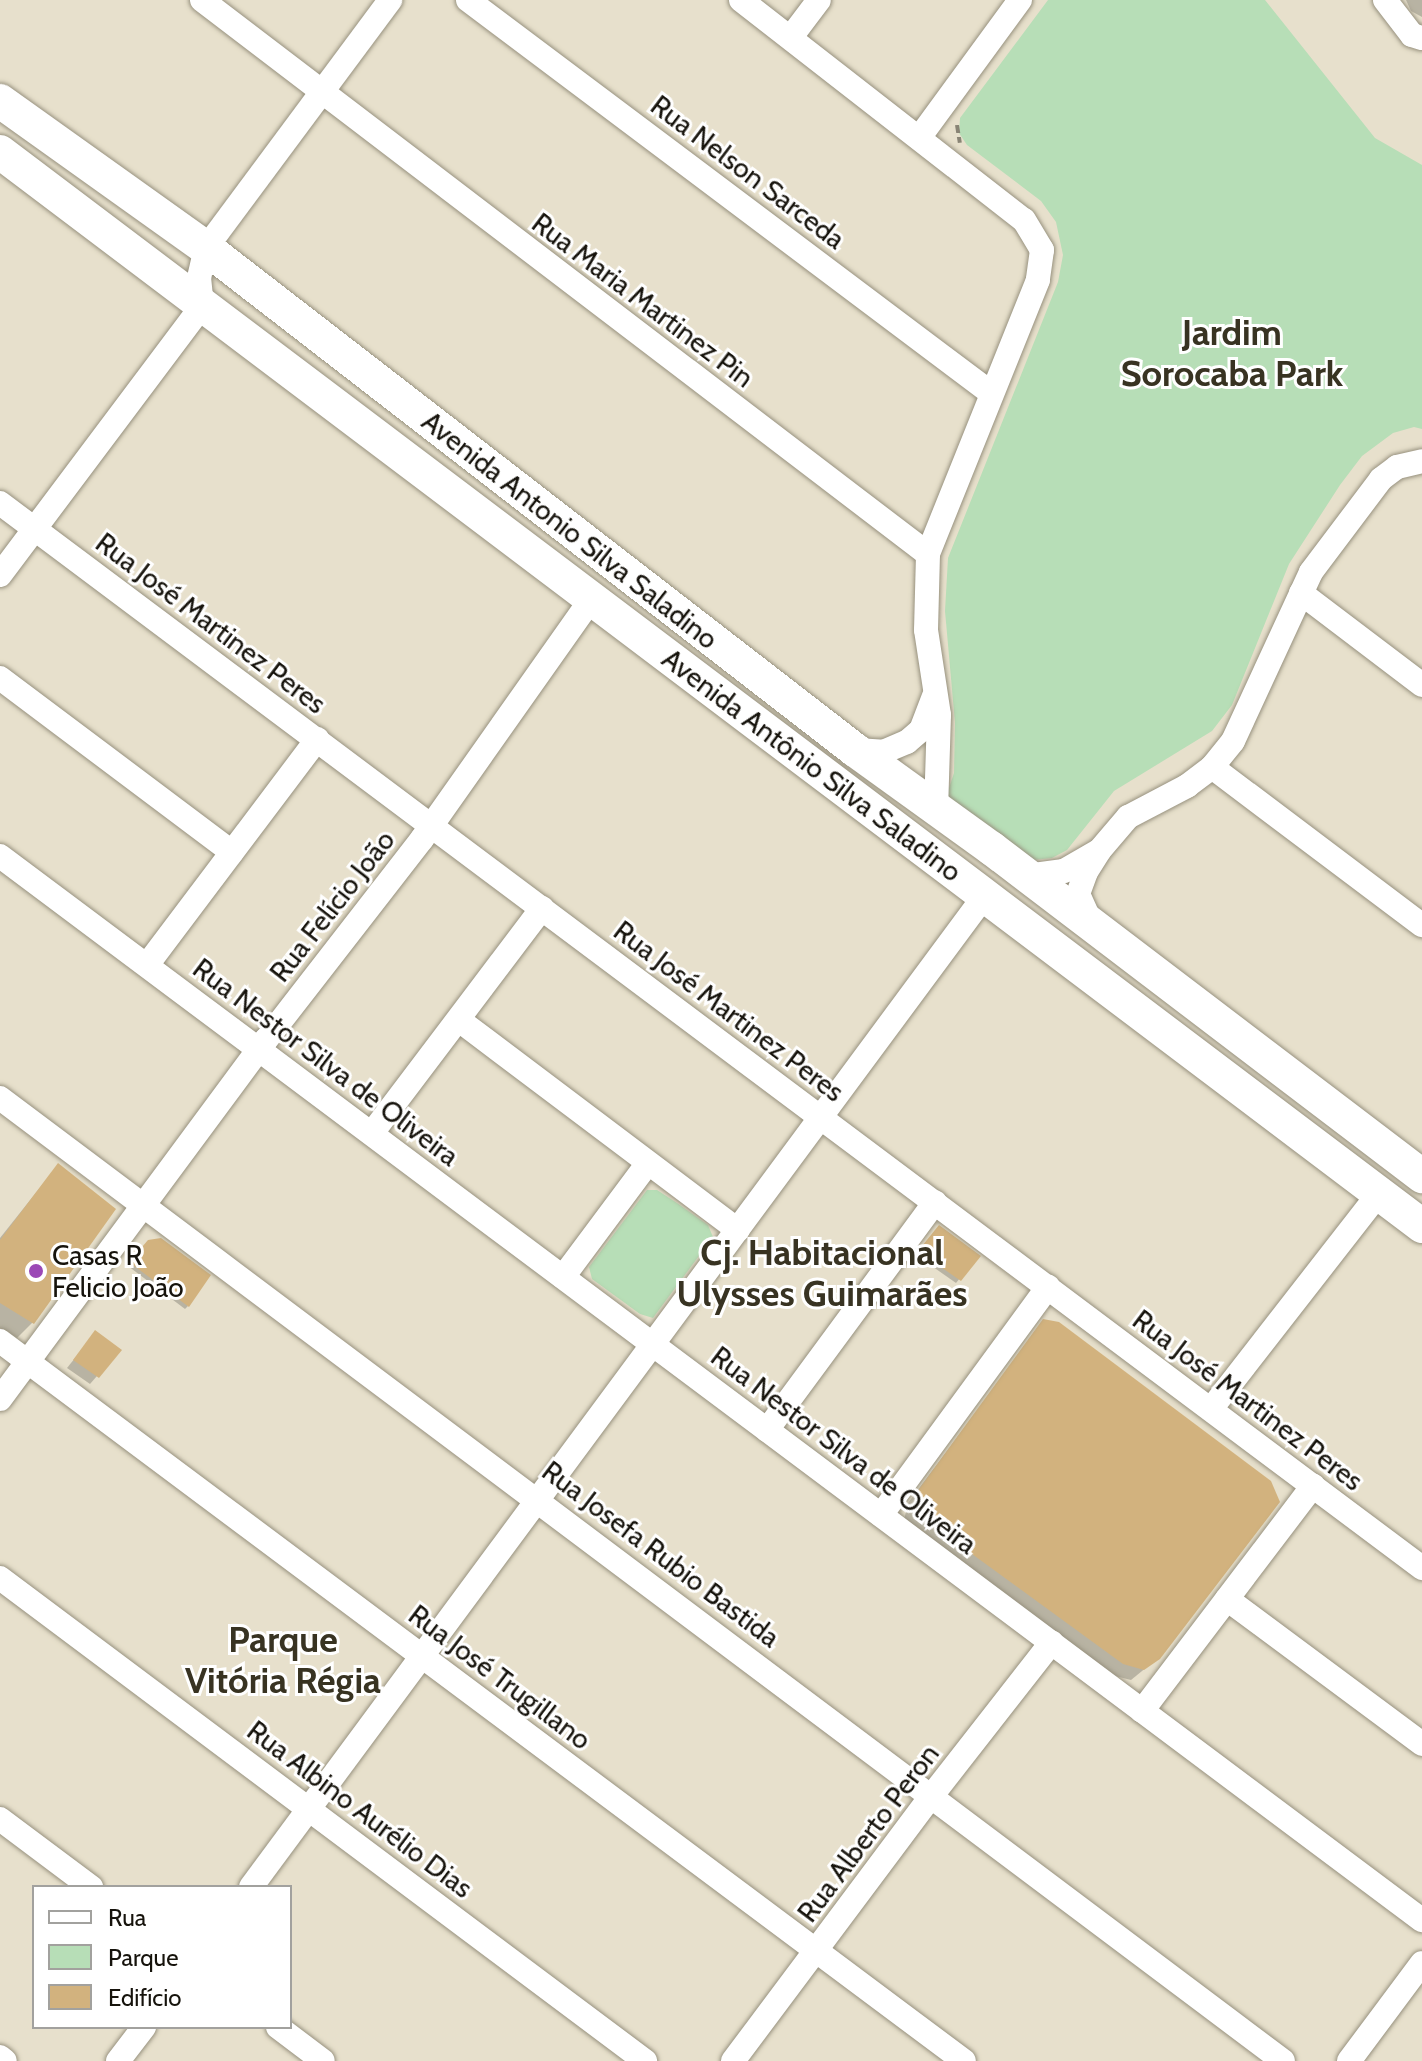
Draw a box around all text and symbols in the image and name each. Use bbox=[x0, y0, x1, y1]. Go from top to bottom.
street label: Rua Nelson Sarceda bbox=[644, 88, 852, 256]
street label: Rua Maria Martinez Pin bbox=[526, 206, 760, 394]
district label: Jardim Sorocaba Park bbox=[1121, 310, 1343, 395]
street label: Avenida Antonio Silva Saladino bbox=[415, 404, 725, 656]
street label: Rua José Martinez Peres bbox=[89, 525, 333, 721]
street label: Avenida Antônio Silva Saladino bbox=[656, 641, 968, 889]
street label: Rua Felício João bbox=[263, 824, 401, 988]
street label: Rua José Martinez Peres bbox=[607, 913, 851, 1109]
street label: Rua Nestor Silva de Oliveira bbox=[187, 951, 465, 1173]
district label: Cj. Habitacional Ulysses Guimarães bbox=[677, 1230, 967, 1315]
place label: Casas R Felicio João bbox=[52, 1238, 184, 1304]
marker: Casas R Felicio João bbox=[27, 1262, 45, 1280]
street label: Rua José Martinez Peres bbox=[1126, 1302, 1370, 1498]
street label: Rua Nestor Silva de Oliveira bbox=[705, 1339, 983, 1561]
street label: Rua Josefa Rubio Bastida bbox=[536, 1454, 786, 1654]
street label: Rua José Trugillano bbox=[402, 1598, 598, 1756]
district label: Parque Vitória Régia bbox=[185, 1617, 381, 1702]
street label: Rua Albino Aurélio Dias bbox=[241, 1713, 479, 1905]
street label: Rua Alberto Peron bbox=[790, 1737, 946, 1929]
legend bbox=[32, 1885, 292, 2029]
text: Rua bbox=[108, 1903, 146, 1932]
text: Parque bbox=[108, 1943, 178, 1972]
text: Edifício bbox=[108, 1983, 182, 2012]

